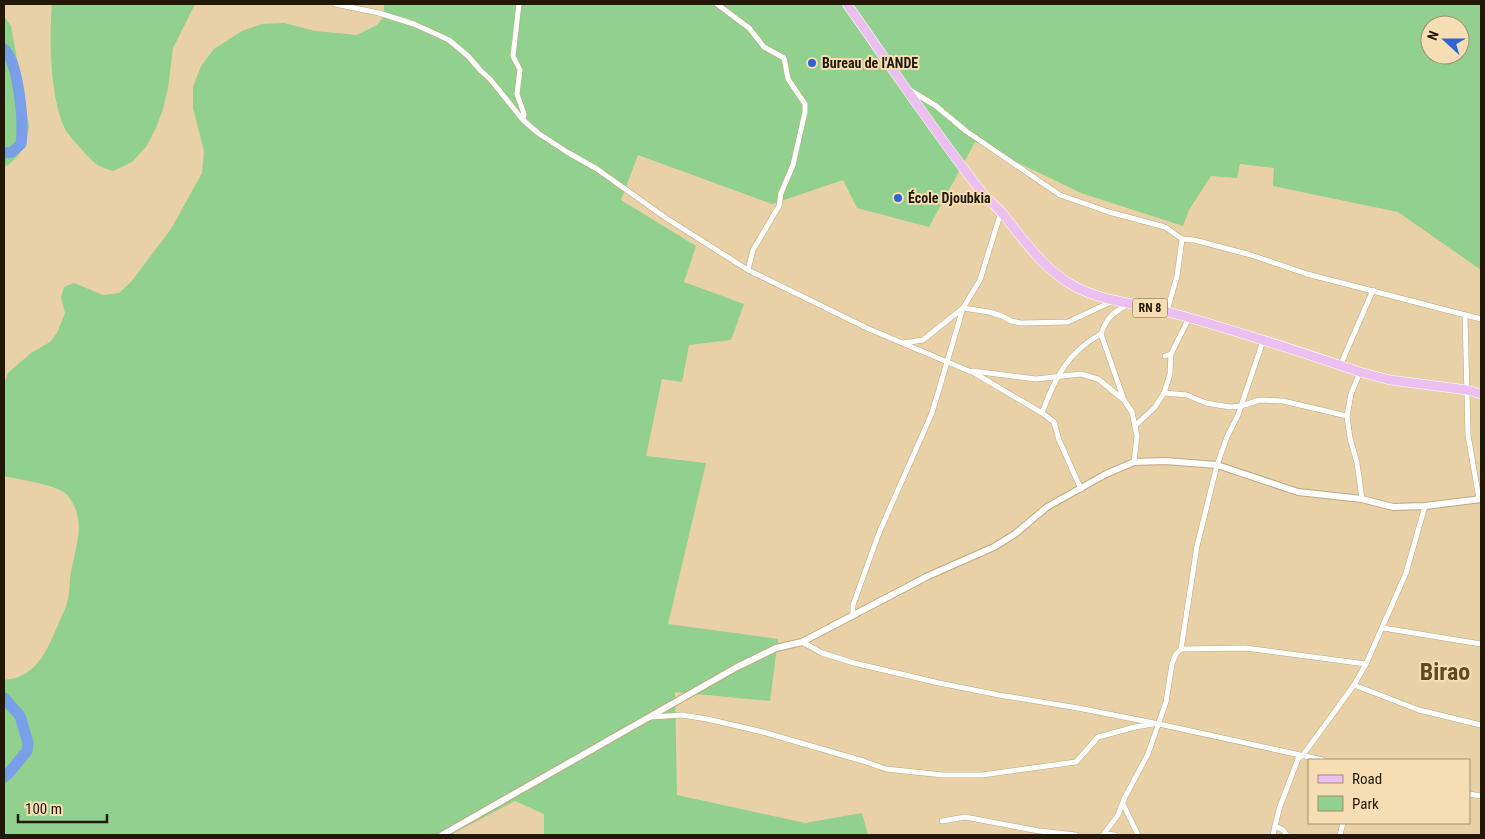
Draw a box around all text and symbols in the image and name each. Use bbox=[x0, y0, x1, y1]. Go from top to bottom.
north arrow bbox=[1420, 15, 1470, 65]
text: N bbox=[1424, 28, 1442, 42]
place label: Bureau de l'ANDE bbox=[822, 55, 918, 71]
marker: Bureau de l'ANDE bbox=[806, 57, 818, 69]
place label: École Djoubkia bbox=[908, 189, 991, 206]
marker: École Djoubkia bbox=[892, 192, 904, 204]
road number: RN 8 bbox=[1132, 298, 1168, 318]
district label: Birao bbox=[1420, 658, 1470, 686]
legend bbox=[1308, 759, 1470, 824]
text: Road bbox=[1352, 770, 1382, 788]
scale bar bbox=[18, 792, 106, 824]
text: Park bbox=[1352, 795, 1379, 813]
text: 100 m bbox=[25, 800, 62, 818]

